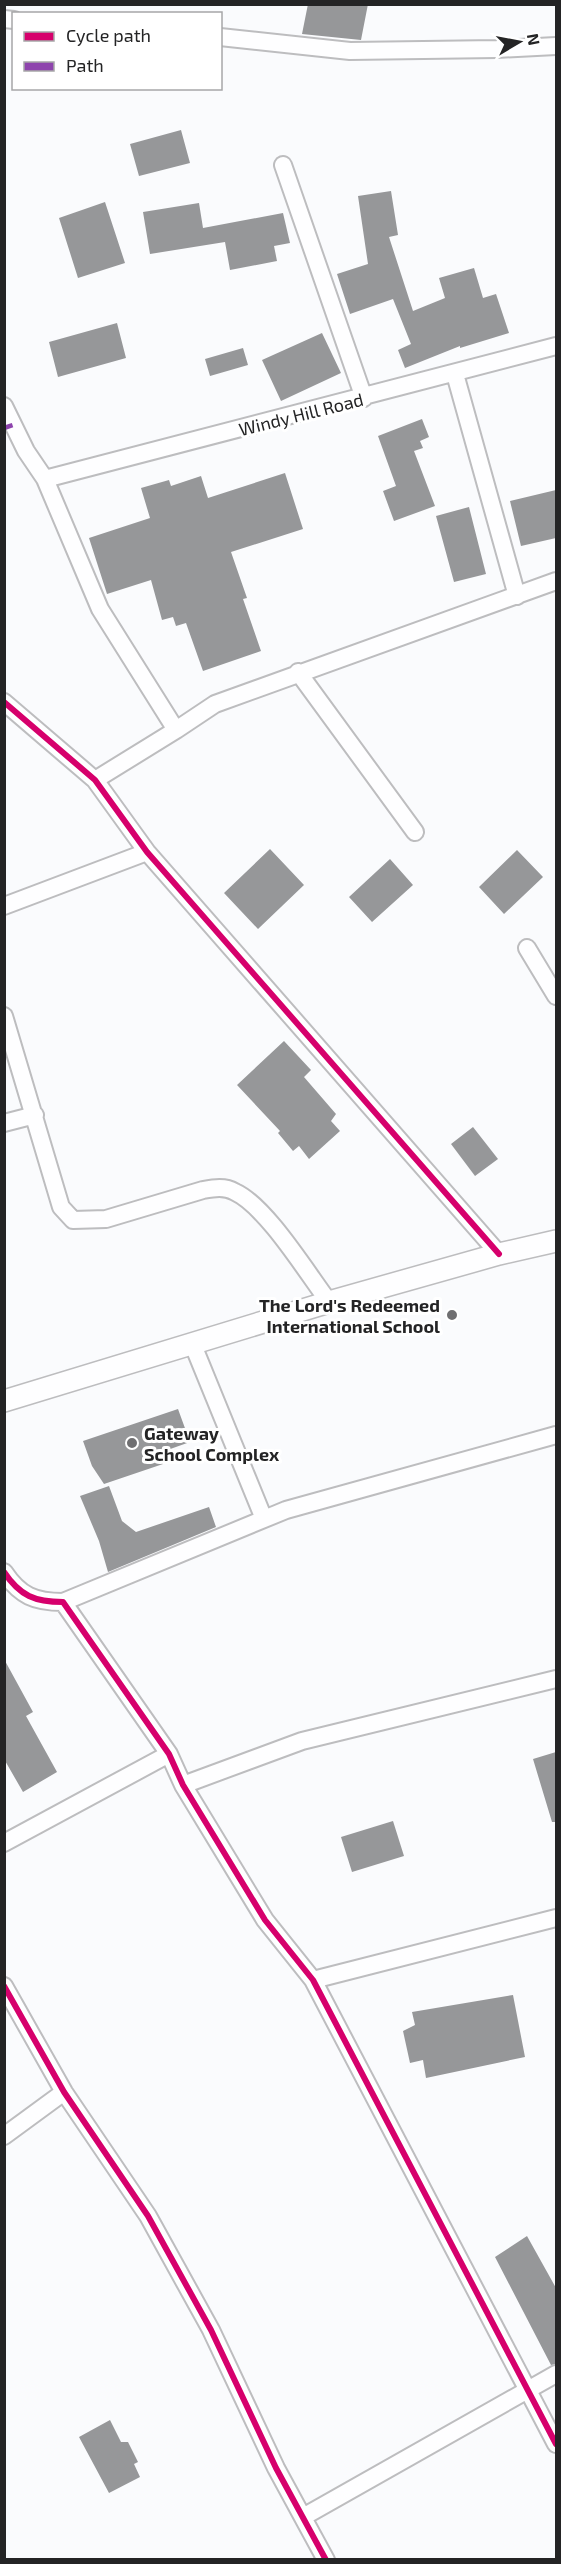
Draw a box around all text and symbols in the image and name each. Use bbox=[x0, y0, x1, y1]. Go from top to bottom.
legend bbox=[12, 12, 222, 90]
north arrow bbox=[489, 12, 549, 72]
text: Cycle path bbox=[66, 24, 151, 46]
text: N bbox=[524, 32, 545, 47]
text: Path bbox=[66, 54, 104, 76]
street label: Windy Hill Road bbox=[236, 388, 366, 440]
place label: The Lord's Redeemed International School bbox=[259, 1294, 440, 1337]
marker: The Lord's Redeemed International School bbox=[445, 1308, 459, 1322]
place label: Gateway School Complex bbox=[144, 1422, 280, 1465]
marker: Gateway School Complex bbox=[125, 1436, 139, 1450]

